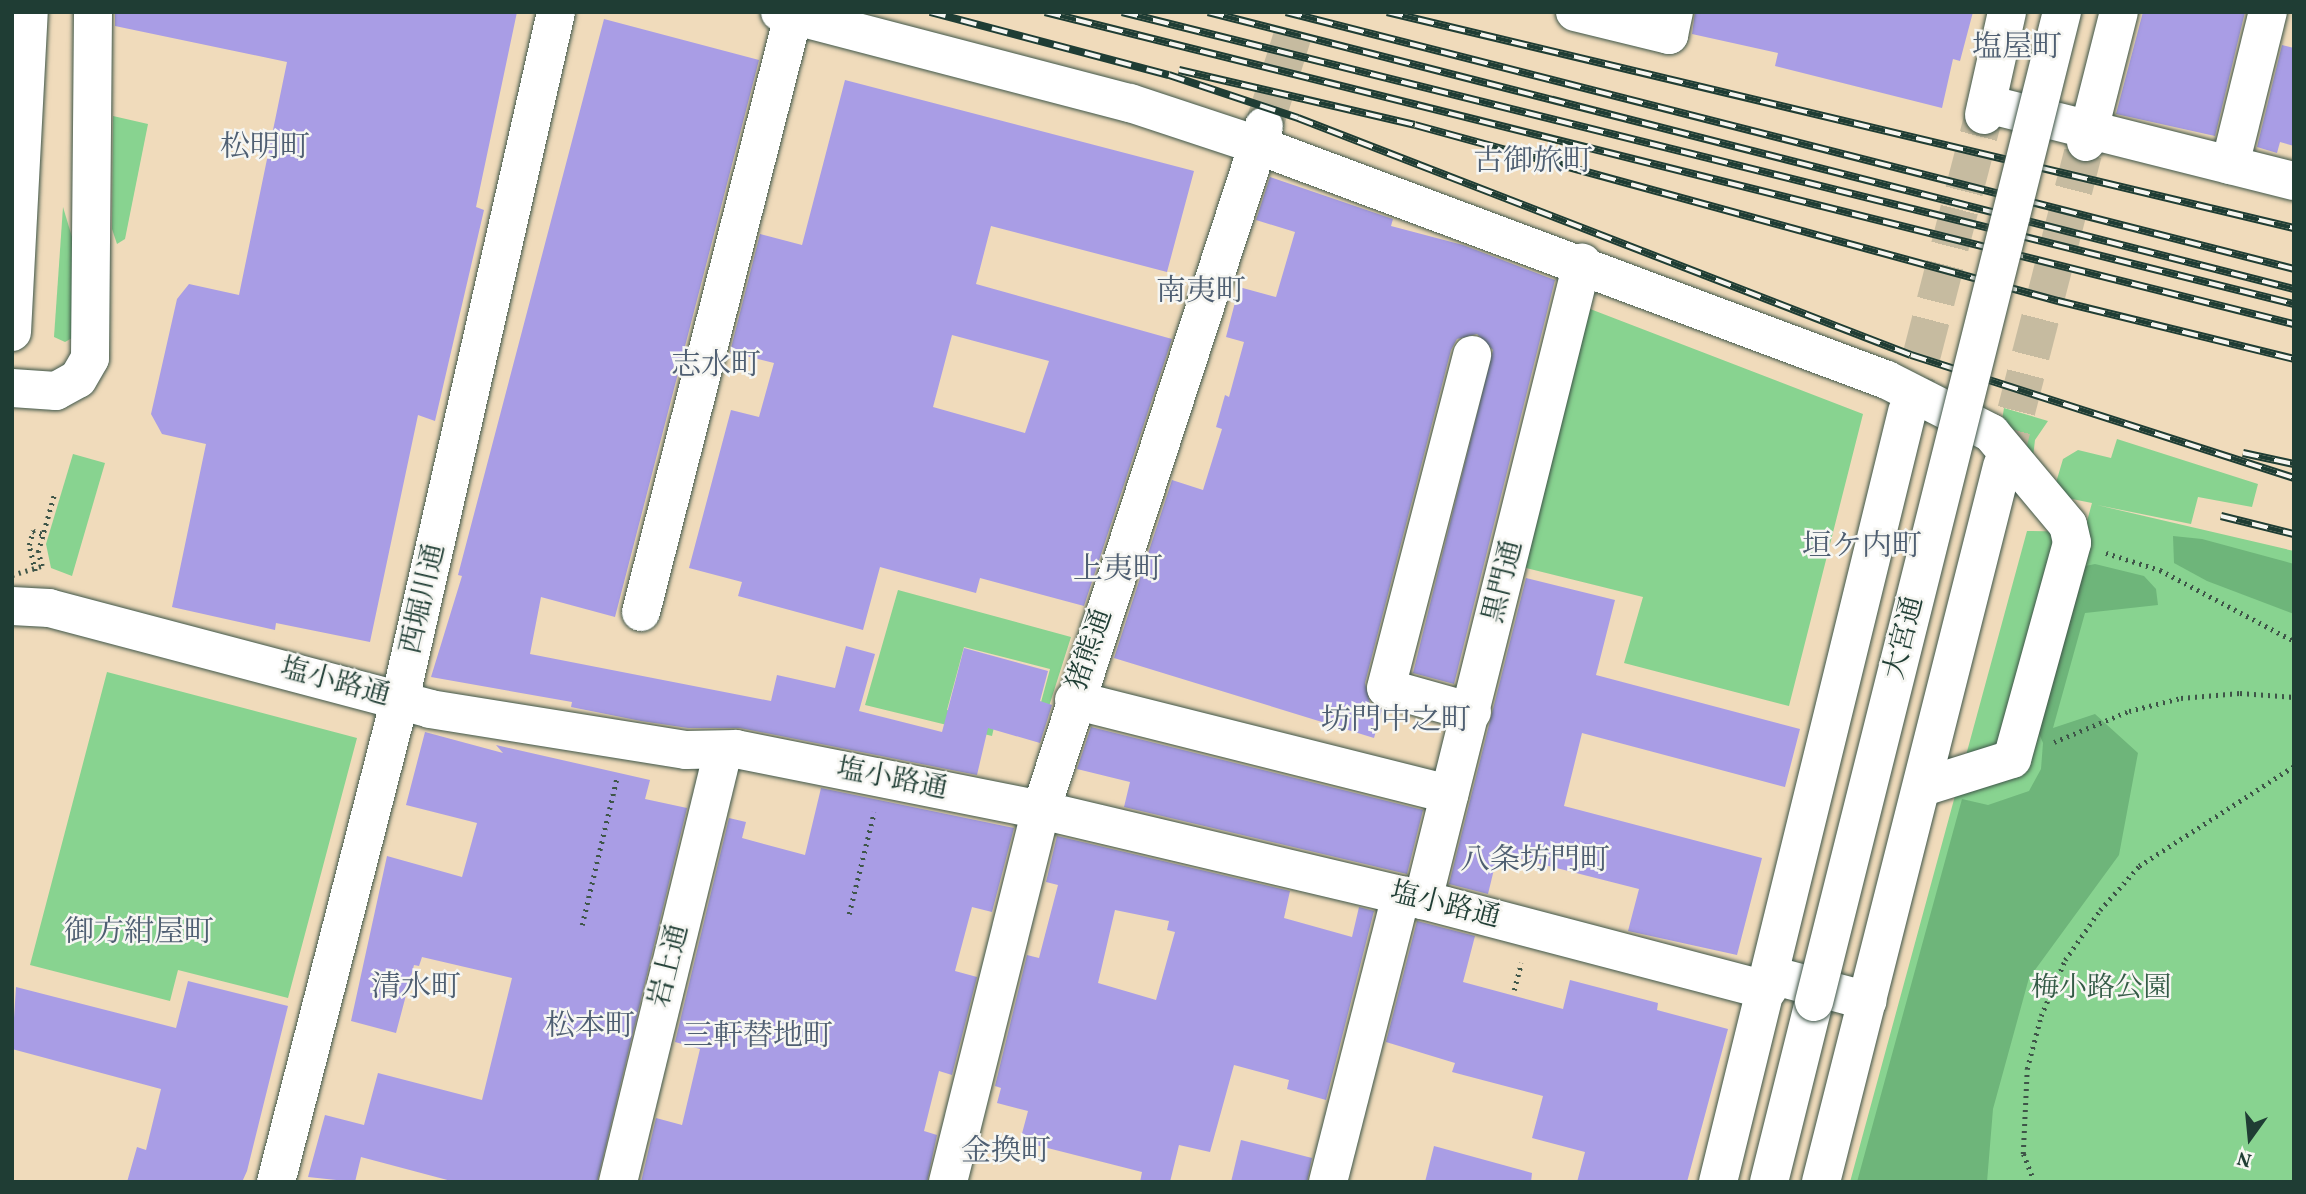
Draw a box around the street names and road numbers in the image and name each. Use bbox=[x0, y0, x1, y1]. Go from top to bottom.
street label: 黒門通 bbox=[1478, 537, 1530, 627]
street label: 西堀川通 bbox=[395, 541, 453, 657]
street label: 大宮通 bbox=[1879, 593, 1931, 683]
street label: 猪熊通 bbox=[1061, 605, 1121, 695]
street label: 塩小路通 bbox=[277, 652, 393, 714]
street label: 塩小路通 bbox=[834, 753, 950, 807]
street label: 塩小路通 bbox=[1387, 876, 1503, 936]
street label: 岩上通 bbox=[644, 921, 696, 1011]

